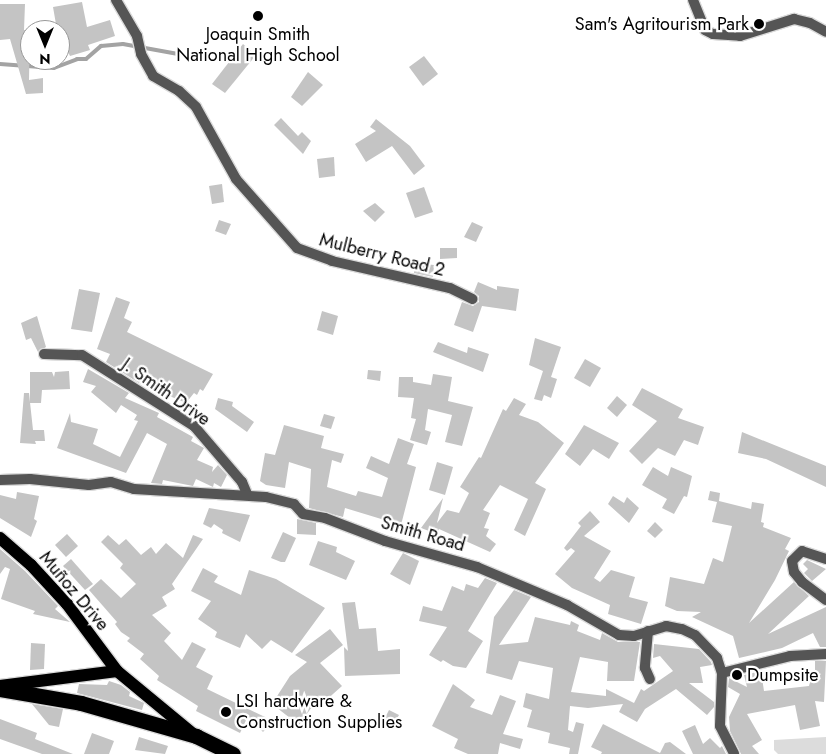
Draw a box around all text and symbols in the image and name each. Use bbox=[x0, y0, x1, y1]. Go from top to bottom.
marker: Joaquin Smith National High School bbox=[252, 10, 264, 22]
place label: Sam's Agritourism Park bbox=[575, 13, 749, 35]
marker: Sam's Agritourism Park bbox=[753, 18, 765, 30]
north arrow bbox=[20, 20, 70, 70]
place label: Joaquin Smith National High School bbox=[176, 24, 340, 66]
text: N bbox=[39, 49, 51, 69]
street label: Mulberry Road 2 bbox=[317, 229, 447, 281]
street label: J. Smith Drive bbox=[118, 354, 214, 430]
street label: Smith Road bbox=[378, 512, 468, 556]
street label: Muñoz Drive bbox=[35, 547, 113, 635]
place label: Dumpsite bbox=[747, 664, 819, 686]
marker: Dumpsite bbox=[731, 669, 743, 681]
place label: LSI hardware & Construction Supplies bbox=[236, 691, 402, 734]
marker: LSI hardware & Construction Supplies bbox=[220, 706, 232, 718]

